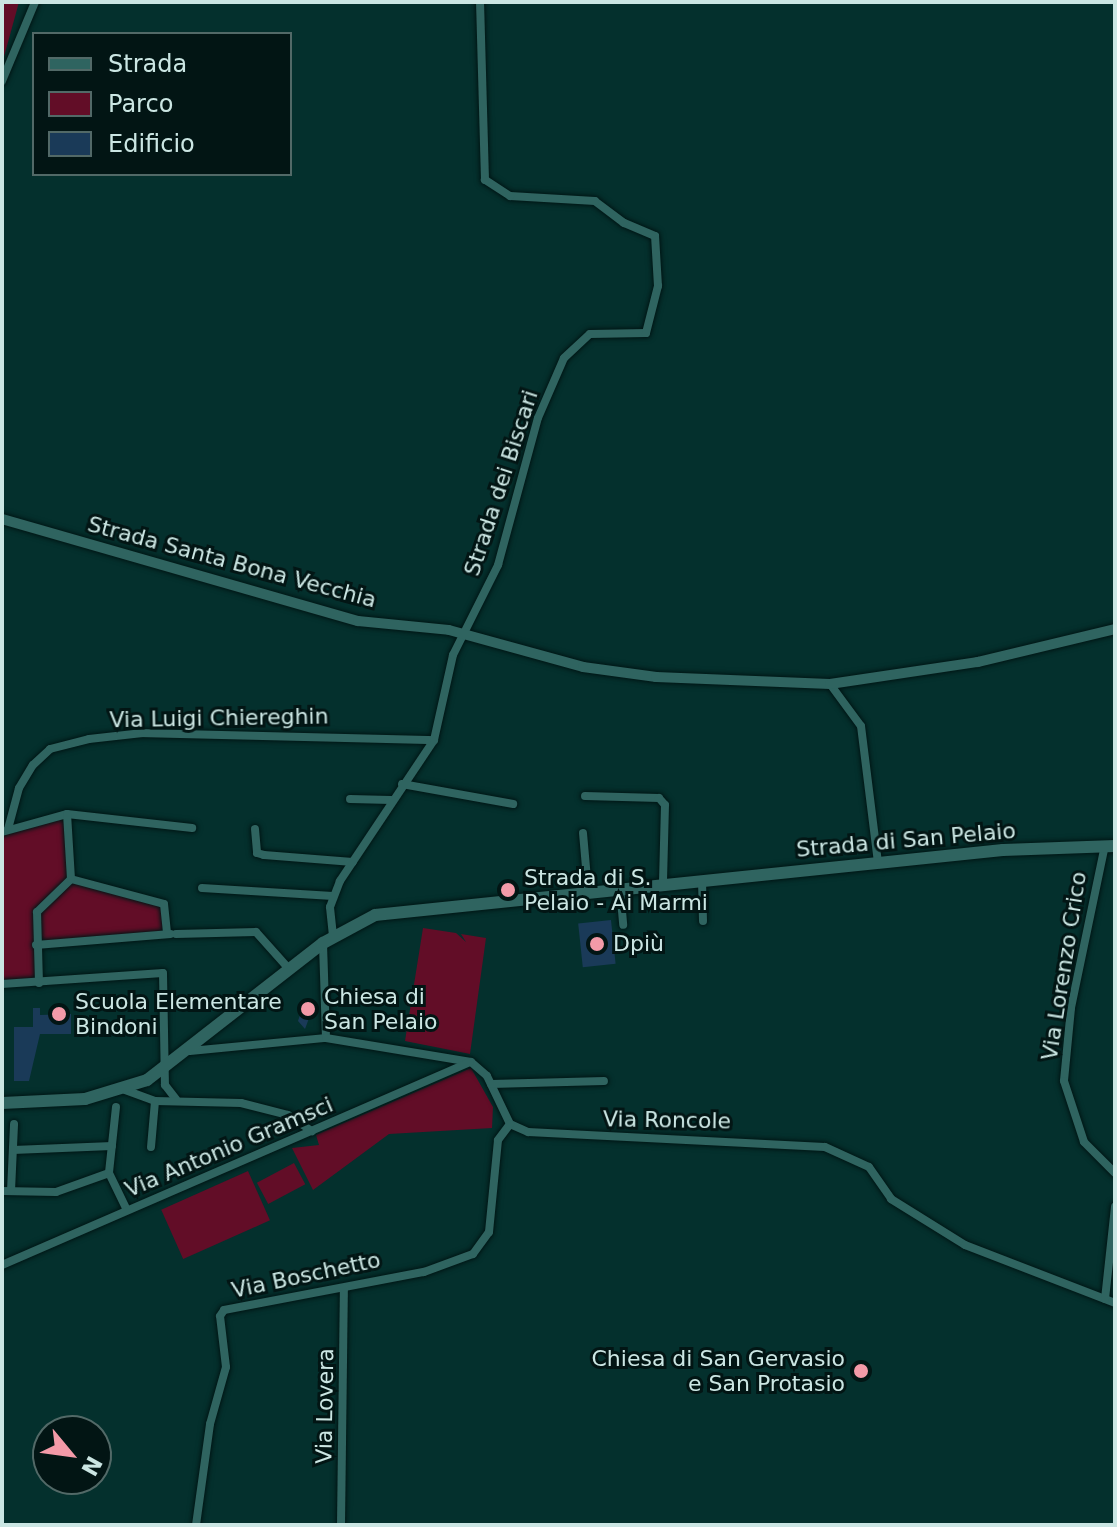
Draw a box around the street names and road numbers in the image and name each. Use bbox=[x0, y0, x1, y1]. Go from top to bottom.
street label: Strada dei Biscari bbox=[459, 387, 543, 579]
street label: Strada Santa Bona Vecchia bbox=[85, 511, 379, 613]
street label: Via Luigi Chiereghin bbox=[109, 703, 329, 733]
street label: Strada di San Pelaio bbox=[795, 817, 1017, 863]
street label: Via Lorenzo Crico bbox=[1036, 870, 1092, 1062]
street label: Via Antonio Gramsci bbox=[121, 1091, 337, 1203]
street label: Via Roncole bbox=[603, 1106, 731, 1134]
street label: Via Boschetto bbox=[229, 1246, 383, 1304]
street label: Via Lovera bbox=[311, 1348, 339, 1464]

